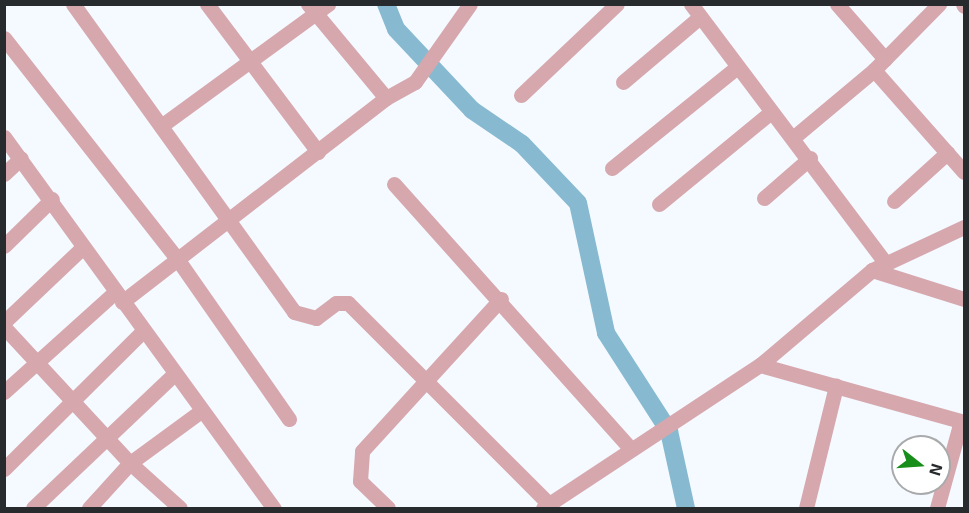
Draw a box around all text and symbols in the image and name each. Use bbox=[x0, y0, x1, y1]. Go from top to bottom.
north arrow bbox=[891, 435, 951, 495]
text: N bbox=[926, 462, 948, 478]

